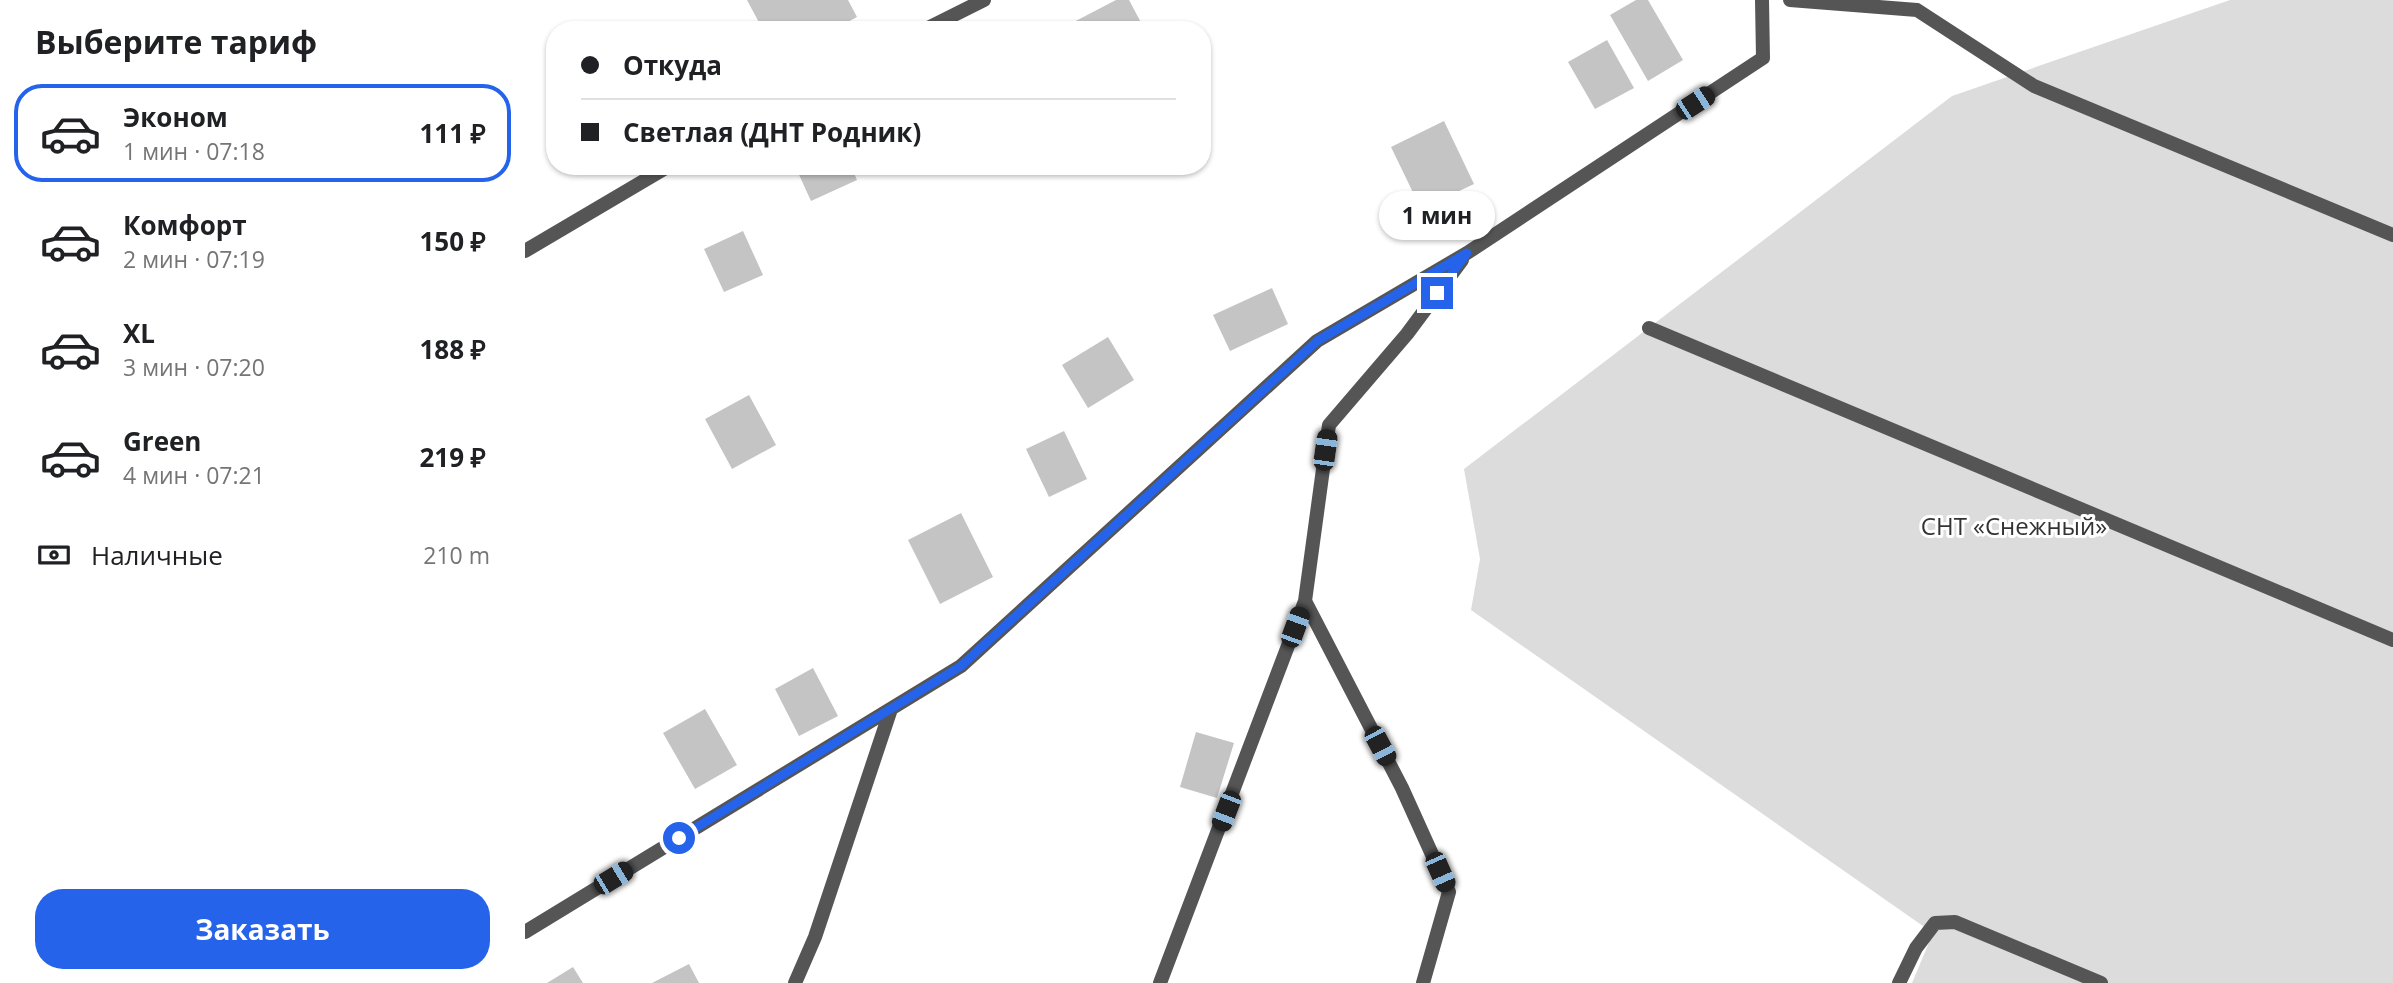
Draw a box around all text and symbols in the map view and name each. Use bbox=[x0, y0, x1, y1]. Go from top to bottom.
text: Выберите тариф bbox=[35, 20, 317, 63]
text: Откуда bbox=[623, 47, 722, 83]
car bbox=[1672, 83, 1719, 123]
text: Эконом bbox=[123, 99, 228, 135]
icon: car bbox=[39, 102, 102, 165]
text: Светлая (ДНТ Родник) bbox=[623, 114, 921, 150]
text: 111 ₽ bbox=[420, 115, 486, 151]
text: 1 мин · 07:18 bbox=[123, 135, 265, 167]
callout: 1 мин bbox=[1379, 191, 1495, 240]
text: 1 мин bbox=[1402, 199, 1472, 231]
text: Комфорт bbox=[123, 207, 247, 243]
icon: car bbox=[39, 210, 102, 273]
text: 150 ₽ bbox=[420, 223, 486, 259]
text: 2 мин · 07:19 bbox=[123, 243, 265, 275]
route end bbox=[1421, 277, 1453, 309]
text: XL bbox=[123, 315, 155, 351]
icon: car bbox=[39, 318, 102, 381]
text: 188 ₽ bbox=[420, 331, 486, 367]
text: 3 мин · 07:20 bbox=[123, 351, 265, 383]
text: Green bbox=[123, 423, 201, 459]
icon: car bbox=[39, 426, 102, 489]
car bbox=[1312, 428, 1339, 472]
text: 219 ₽ bbox=[420, 439, 486, 475]
text: 4 мин · 07:21 bbox=[123, 459, 265, 491]
park label: СНТ «Снежный» bbox=[1921, 509, 2107, 542]
icon: cash bbox=[35, 536, 73, 574]
text: Наличные bbox=[91, 537, 223, 573]
text: 210 m bbox=[423, 539, 490, 571]
car bbox=[1278, 604, 1313, 650]
car bbox=[1361, 723, 1400, 769]
car bbox=[1209, 788, 1244, 834]
route start bbox=[663, 822, 695, 854]
car bbox=[1422, 849, 1459, 895]
car bbox=[590, 858, 637, 898]
button: Заказать bbox=[35, 889, 490, 969]

